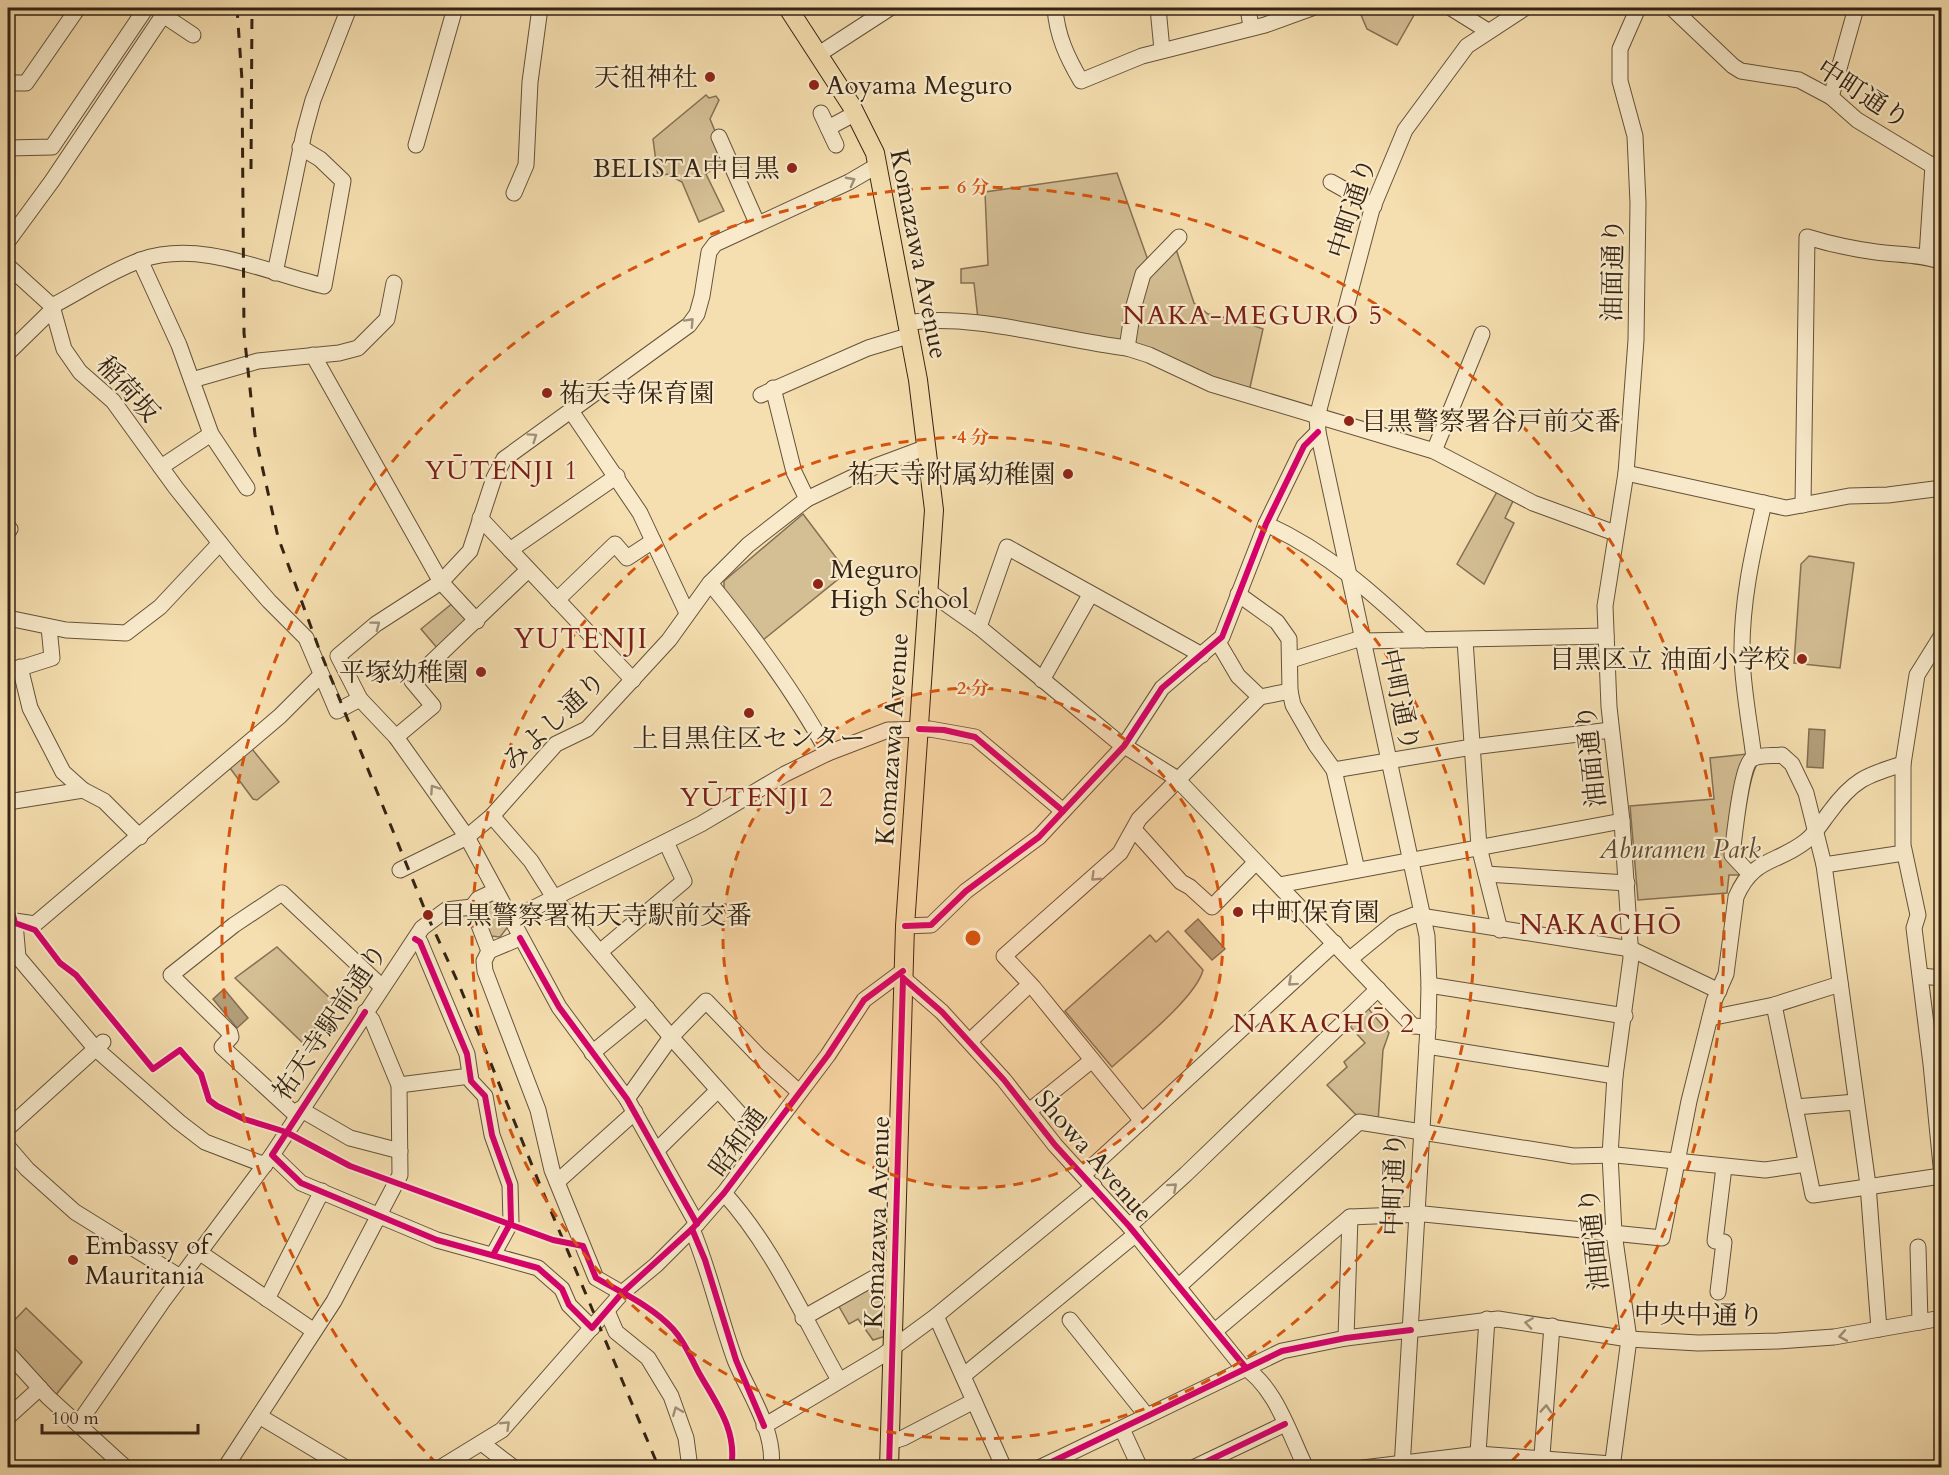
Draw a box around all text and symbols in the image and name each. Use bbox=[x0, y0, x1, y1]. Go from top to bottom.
street label: 中町通り bbox=[1810, 51, 1916, 137]
place label: 天祖神社 bbox=[594, 60, 698, 95]
place label: Aoyama Meguro bbox=[826, 68, 1012, 103]
marker: 天祖神社 bbox=[703, 70, 717, 84]
marker: Aoyama Meguro bbox=[807, 78, 821, 92]
street label: Komazawa Avenue bbox=[882, 146, 956, 362]
place label: BELISTA中目黒 bbox=[593, 151, 780, 186]
street label: 中町通り bbox=[1319, 153, 1385, 263]
marker: BELISTA中目黒 bbox=[785, 161, 799, 175]
text: 6 分 bbox=[957, 175, 989, 200]
one-way arrow bbox=[844, 177, 855, 188]
street label: 油面通り bbox=[1595, 218, 1631, 322]
district label: NAKA-MEGURO 5 bbox=[1122, 297, 1384, 334]
one-way arrow bbox=[683, 318, 694, 328]
street label: 稲荷坂 bbox=[89, 348, 167, 430]
place label: 祐天寺保育園 bbox=[559, 376, 715, 411]
marker: 祐天寺保育園 bbox=[540, 386, 554, 400]
place label: 目黒警察署谷戸前交番 bbox=[1361, 404, 1621, 439]
marker: 目黒警察署谷戸前交番 bbox=[1342, 414, 1356, 428]
text: 4 分 bbox=[957, 425, 989, 450]
one-way arrow bbox=[527, 433, 538, 444]
district label: YŪTENJI 1 bbox=[425, 452, 579, 489]
place label: 祐天寺附属幼稚園 bbox=[848, 457, 1056, 492]
marker: 祐天寺附属幼稚園 bbox=[1061, 467, 1075, 481]
place label: Meguro High School bbox=[830, 552, 969, 617]
marker: Meguro High School bbox=[811, 577, 825, 591]
district label: YUTENJI bbox=[514, 620, 648, 658]
one-way arrow bbox=[369, 621, 380, 632]
street label: Komazawa Avenue bbox=[867, 632, 917, 846]
place label: 目黒区立 油面小学校 bbox=[1549, 642, 1790, 677]
street label: 中町通り bbox=[1372, 645, 1428, 755]
marker: 目黒区立 油面小学校 bbox=[1795, 652, 1809, 666]
place label: 平塚幼稚園 bbox=[339, 655, 469, 690]
street label: みよし通り bbox=[495, 664, 613, 778]
marker: 平塚幼稚園 bbox=[474, 665, 488, 679]
text: 2 分 bbox=[957, 676, 989, 701]
street label: 油面通り bbox=[1568, 702, 1614, 810]
marker: 上目黒住区センター bbox=[742, 706, 756, 720]
place label: 上目黒住区センター bbox=[633, 721, 865, 756]
district label: YŪTENJI 2 bbox=[680, 779, 834, 816]
one-way arrow bbox=[430, 784, 441, 795]
park label: Aburamen Park bbox=[1598, 832, 1761, 867]
one-way arrow bbox=[1091, 870, 1102, 881]
place label: 中町保育園 bbox=[1250, 895, 1380, 930]
place label: 目黒警察署祐天寺駅前交番 bbox=[440, 898, 752, 933]
marker: 中町保育園 bbox=[1231, 905, 1245, 919]
district label: NAKACHŌ bbox=[1519, 906, 1683, 944]
marker: 目黒警察署祐天寺駅前交番 bbox=[421, 908, 435, 922]
centre of rings bbox=[963, 928, 983, 948]
street label: 祐天寺駅前通り bbox=[265, 937, 395, 1107]
one-way arrow bbox=[1288, 975, 1298, 986]
district label: NAKACHŌ 2 bbox=[1233, 1005, 1415, 1042]
street label: Showa Avenue bbox=[1027, 1082, 1161, 1230]
street label: 昭和通 bbox=[701, 1100, 775, 1184]
street label: Komazawa Avenue bbox=[856, 1115, 898, 1329]
street label: 中町通り bbox=[1375, 1131, 1413, 1237]
one-way arrow bbox=[1166, 1183, 1176, 1194]
street label: 油面通り bbox=[1571, 1185, 1617, 1293]
place label: Embassy of Mauritania bbox=[85, 1228, 212, 1293]
marker: Embassy of Mauritania bbox=[66, 1253, 80, 1267]
street label: 中央中通り bbox=[1634, 1296, 1764, 1334]
one-way arrow bbox=[1525, 1318, 1534, 1330]
one-way arrow bbox=[1838, 1329, 1847, 1341]
scale bar bbox=[42, 1397, 198, 1435]
one-way arrow bbox=[1539, 1405, 1552, 1414]
text: 100 m bbox=[51, 1406, 99, 1431]
one-way arrow bbox=[672, 1406, 684, 1417]
one-way arrow bbox=[499, 1421, 510, 1432]

